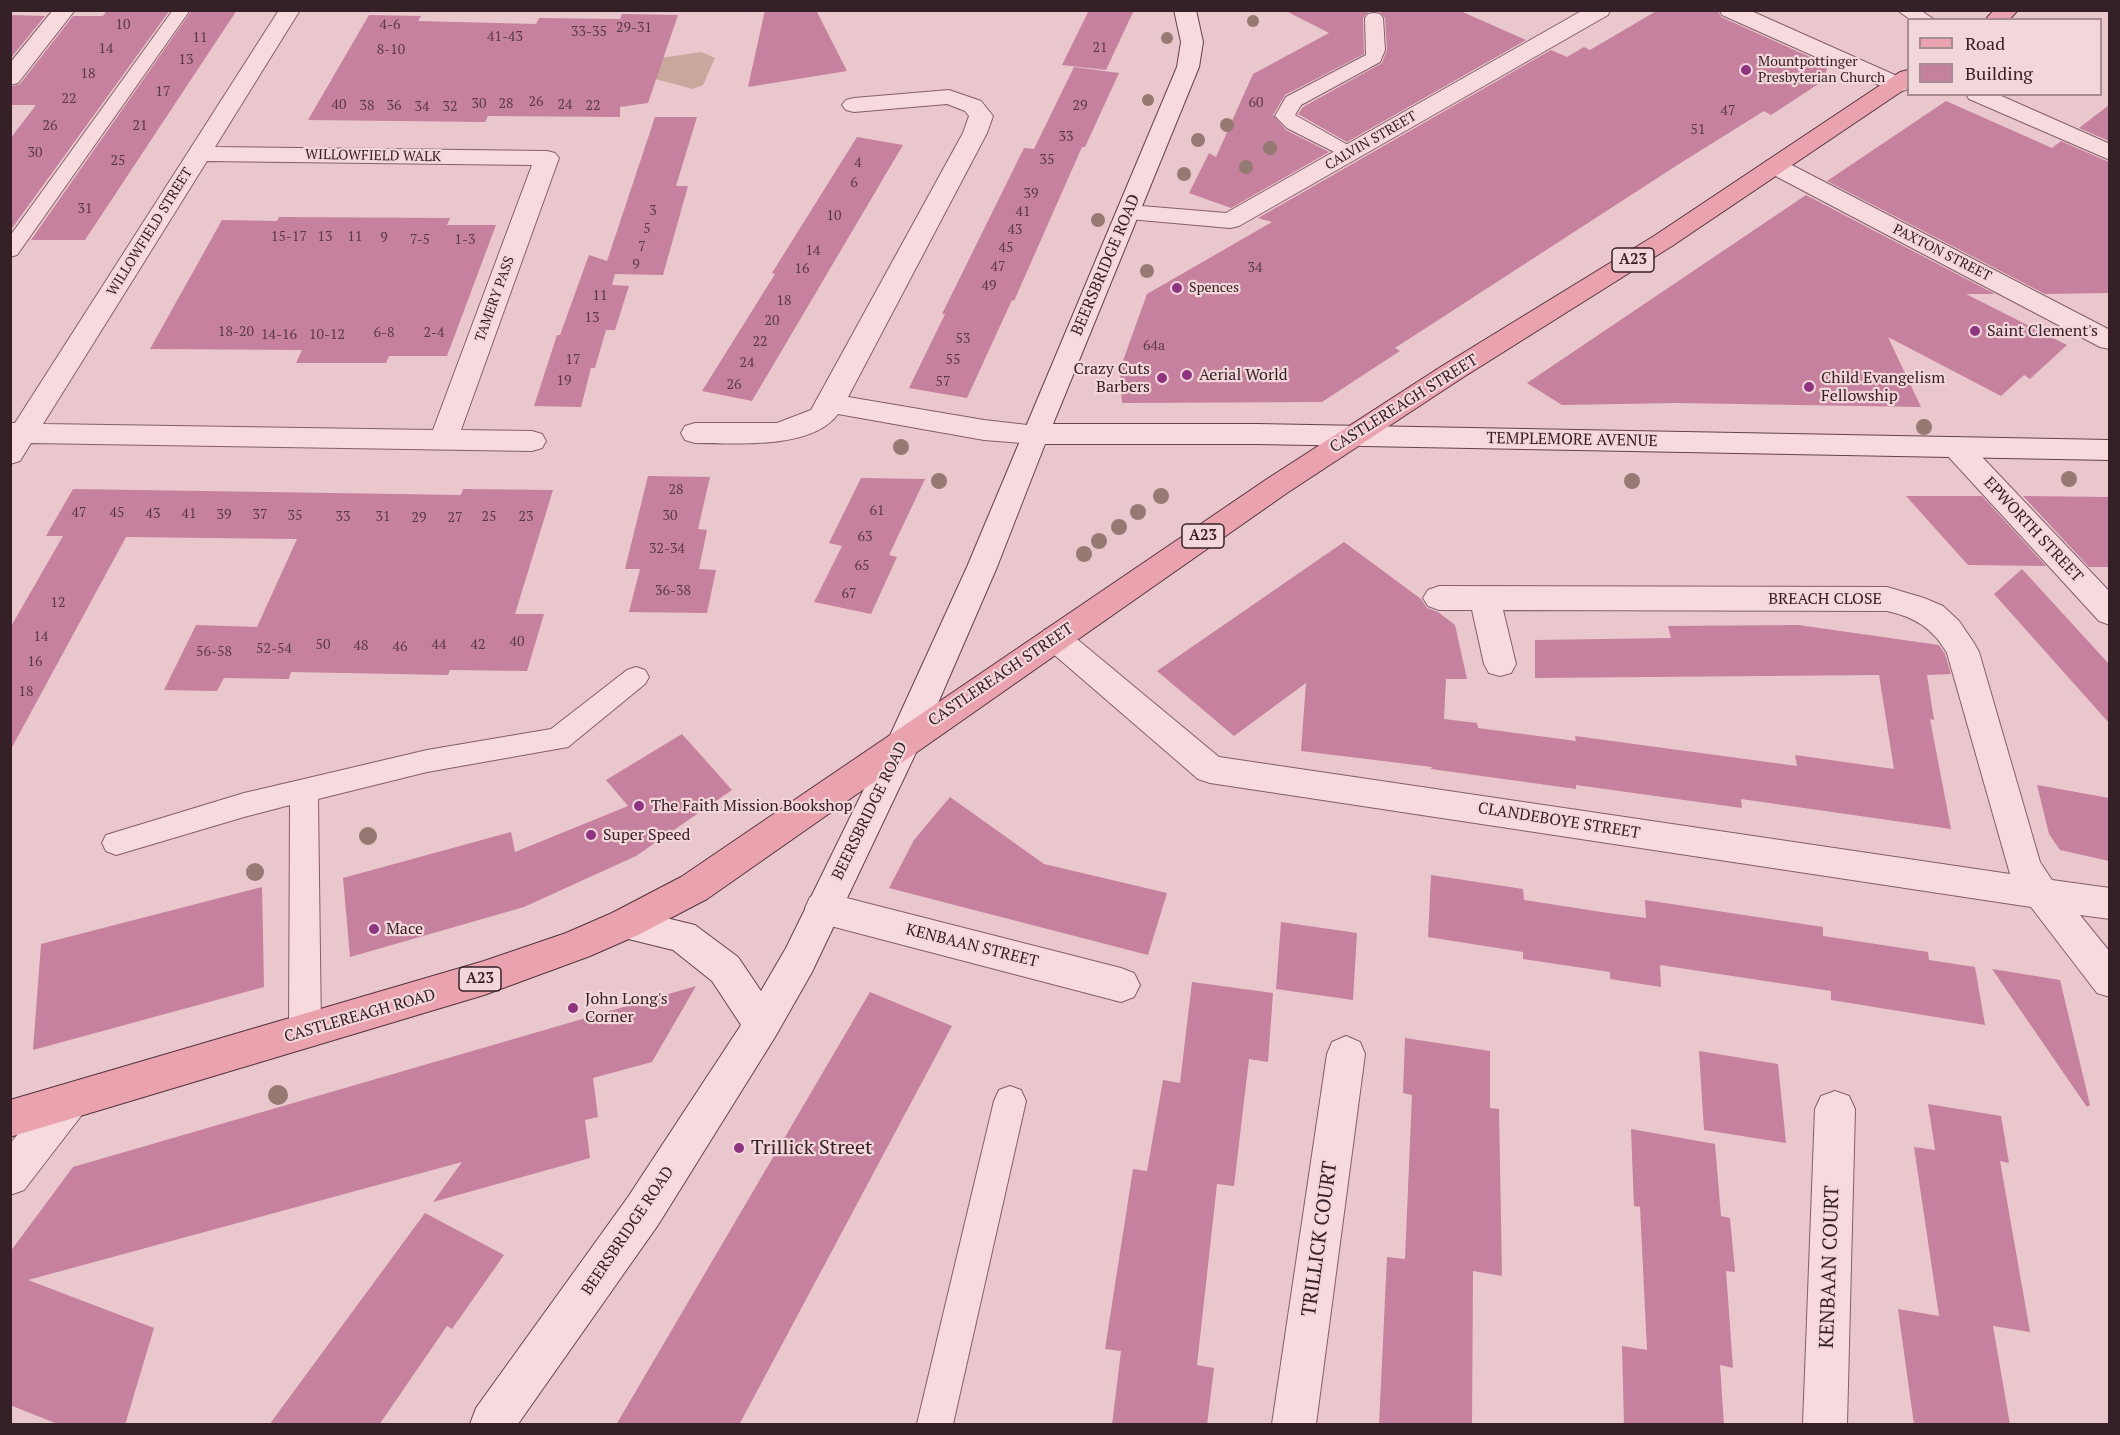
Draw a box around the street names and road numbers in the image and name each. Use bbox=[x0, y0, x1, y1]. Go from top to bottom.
street label: CALVIN STREET bbox=[1322, 108, 1420, 174]
street label: WILLOWFIELD WALK bbox=[305, 146, 441, 166]
street label: WILLOWFIELD STREET bbox=[104, 165, 196, 299]
street label: BEERSBRIDGE ROAD bbox=[1068, 192, 1144, 338]
street label: PAXTON STREET bbox=[1890, 221, 1994, 285]
road number: A23 bbox=[1612, 248, 1654, 272]
street label: TAMERY PASS bbox=[472, 254, 518, 344]
street label: CASTLEREAGH STREET bbox=[1327, 351, 1481, 457]
street label: TEMPLEMORE AVENUE bbox=[1486, 429, 1658, 451]
street label: EPWORTH STREET bbox=[1979, 473, 2087, 587]
road number: A23 bbox=[1182, 524, 1224, 548]
street label: BREACH CLOSE bbox=[1768, 589, 1882, 609]
street label: CASTLEREAGH STREET bbox=[925, 619, 1077, 731]
street label: BEERSBRIDGE ROAD bbox=[828, 739, 912, 883]
street label: CLANDEBOYE STREET bbox=[1476, 799, 1642, 843]
street label: KENBAAN STREET bbox=[904, 920, 1040, 972]
road number: A23 bbox=[459, 967, 501, 991]
street label: CASTLEREAGH ROAD bbox=[282, 985, 438, 1047]
street label: TRILLICK COURT bbox=[1297, 1160, 1343, 1318]
street label: BEERSBRIDGE ROAD bbox=[578, 1163, 678, 1299]
street label: KENBAAN COURT bbox=[1815, 1185, 1845, 1349]

